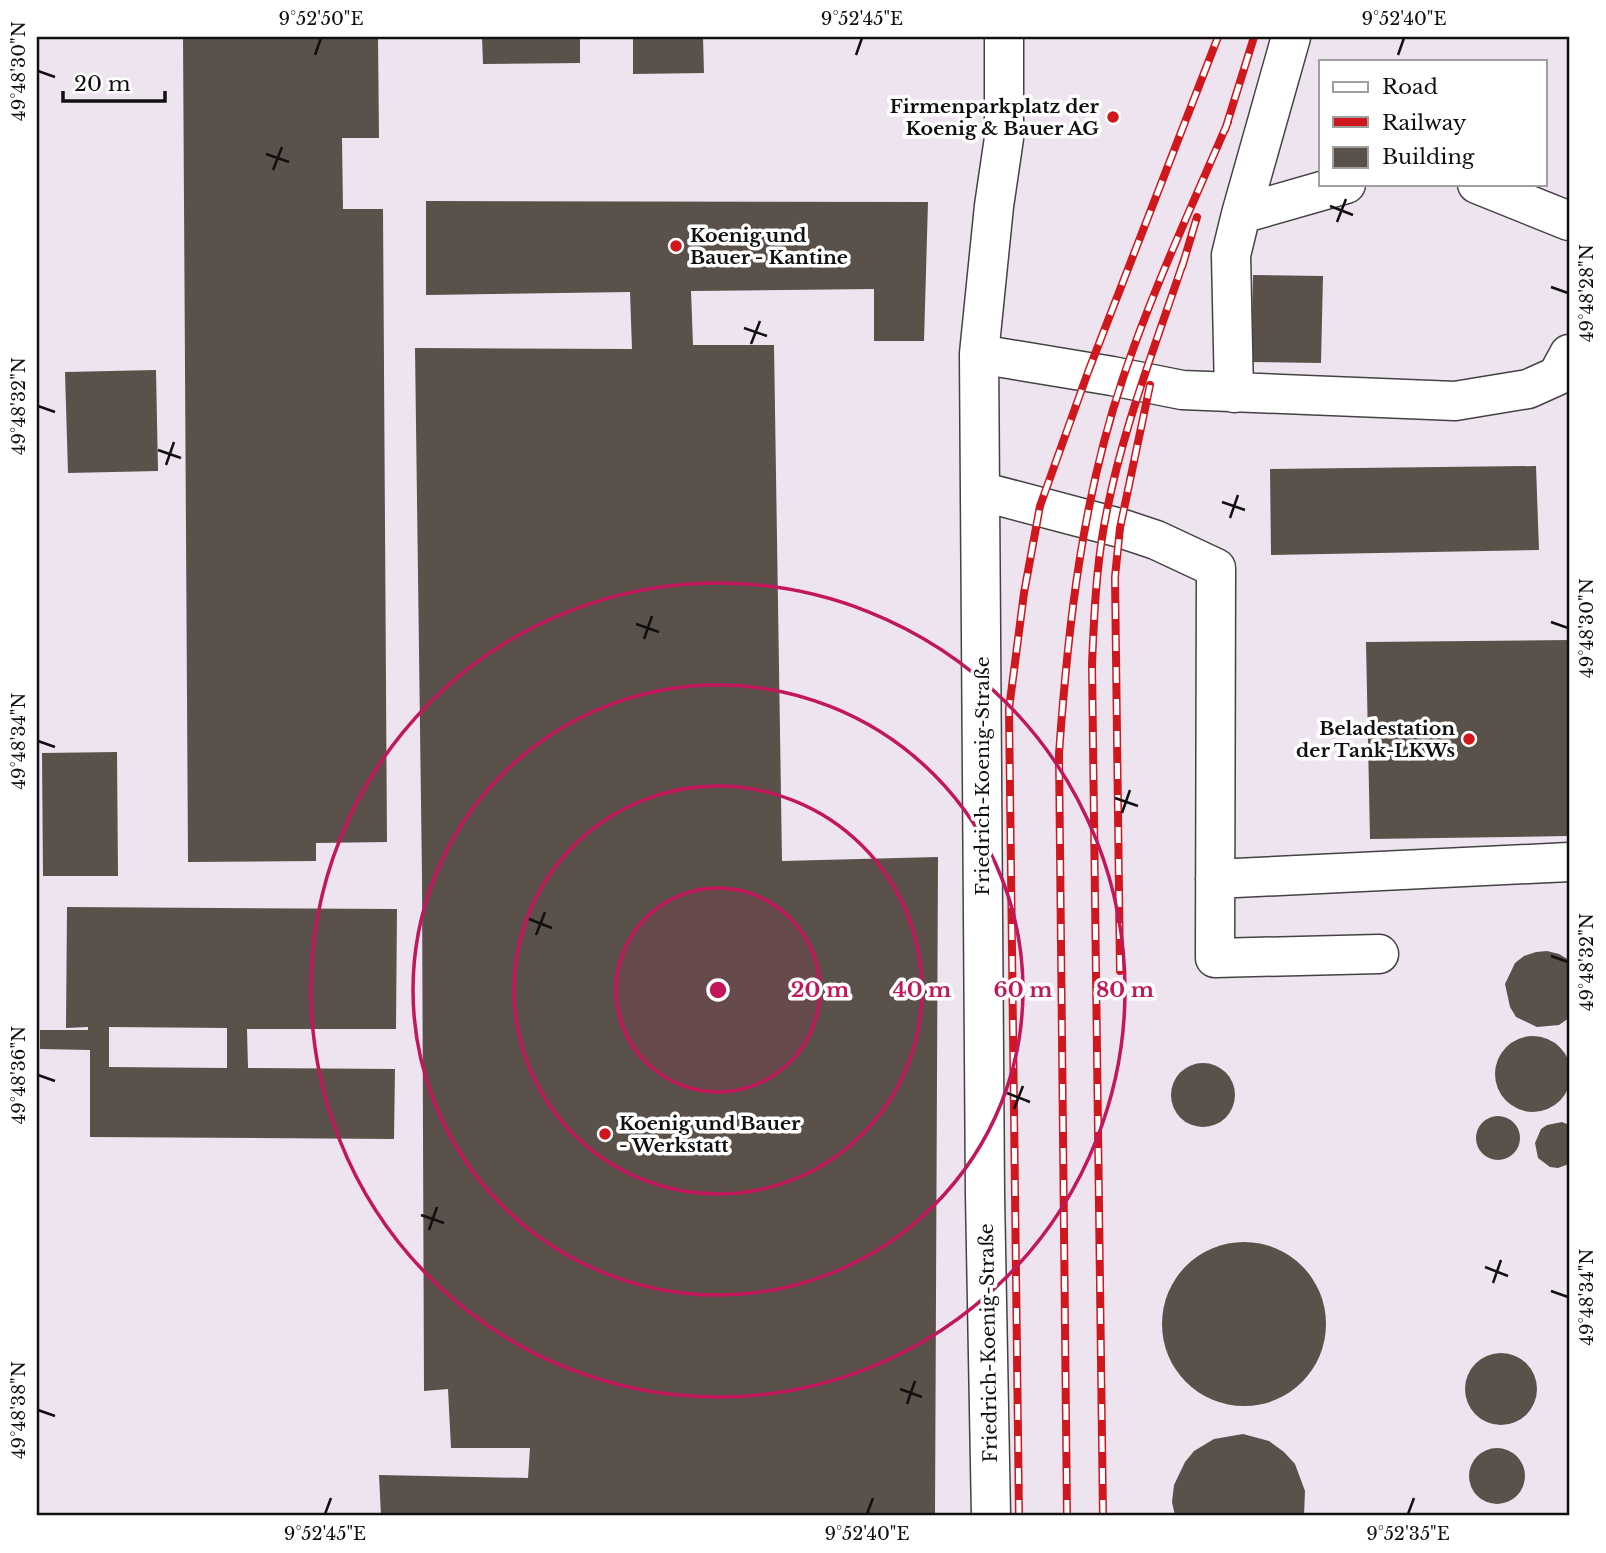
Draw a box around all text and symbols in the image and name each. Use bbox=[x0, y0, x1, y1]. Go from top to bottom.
text: 9°52'50"E bbox=[279, 8, 363, 30]
text: 9°52'45"E bbox=[821, 8, 903, 30]
text: 9°52'40"E bbox=[1362, 8, 1446, 30]
text: 49°48'30"N bbox=[8, 21, 30, 121]
scale bar bbox=[63, 60, 164, 104]
legend bbox=[1319, 60, 1546, 186]
text: 20 m bbox=[74, 71, 131, 97]
text: Road bbox=[1382, 74, 1438, 100]
place label: Firmenparkplatz der Koenig & Bauer AG bbox=[890, 95, 1100, 140]
marker: Firmenparkplatz der Koenig & Bauer AG bbox=[1105, 109, 1121, 125]
text: Railway bbox=[1382, 110, 1467, 136]
text: Building bbox=[1382, 144, 1475, 170]
place label: Koenig und Bauer - Kantine bbox=[690, 224, 848, 269]
marker: Koenig und Bauer - Kantine bbox=[668, 238, 684, 254]
text: 49°48'28"N bbox=[1576, 244, 1598, 342]
text: 49°48'32"N bbox=[8, 357, 30, 455]
text: 49°48'30"N bbox=[1576, 578, 1598, 678]
street label: Friedrich-Koenig-Straße bbox=[971, 656, 994, 896]
text: 49°48'34"N bbox=[8, 692, 30, 790]
place label: Beladestation der Tank-LKWs bbox=[1296, 717, 1455, 762]
marker: Beladestation der Tank-LKWs bbox=[1461, 731, 1477, 747]
text: 49°48'32"N bbox=[1576, 913, 1598, 1011]
text: 20 m bbox=[791, 977, 849, 1003]
text: 40 m bbox=[893, 977, 951, 1003]
text: 60 m bbox=[994, 977, 1052, 1003]
text: 80 m bbox=[1096, 977, 1154, 1003]
centre of rings bbox=[706, 978, 730, 1002]
text: 49°48'36"N bbox=[8, 1026, 30, 1124]
place label: Koenig und Bauer - Werkstatt bbox=[619, 1112, 801, 1157]
marker: Koenig und Bauer - Werkstatt bbox=[597, 1126, 613, 1142]
street label: Friedrich-Koenig-Straße bbox=[975, 1223, 1002, 1463]
text: 49°48'34"N bbox=[1576, 1248, 1598, 1346]
text: 49°48'38"N bbox=[8, 1361, 30, 1459]
text: 9°52'45"E bbox=[284, 1523, 366, 1545]
text: 9°52'40"E bbox=[825, 1523, 909, 1545]
text: 9°52'35"E bbox=[1366, 1523, 1450, 1545]

